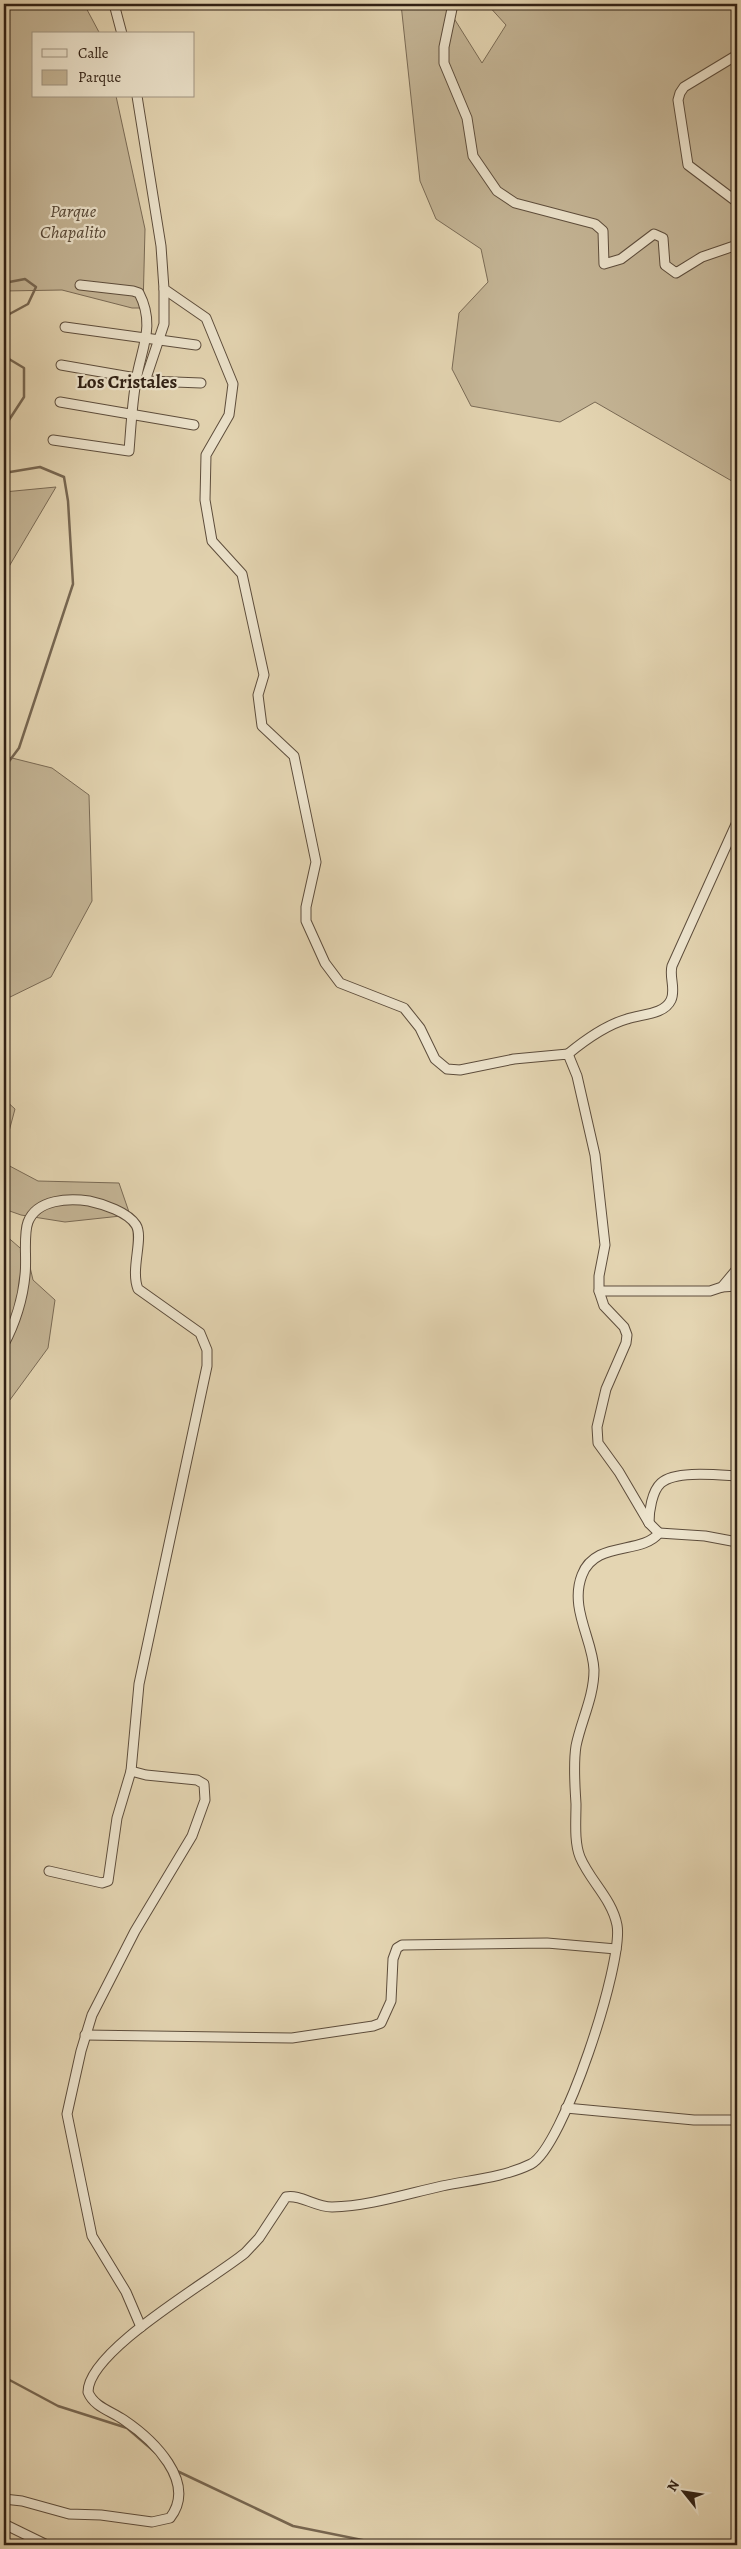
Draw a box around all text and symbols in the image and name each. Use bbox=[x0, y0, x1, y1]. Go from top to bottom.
legend bbox=[32, 32, 195, 98]
text: Calle bbox=[78, 43, 109, 63]
text: Parque bbox=[78, 67, 121, 87]
park label: Parque Chapalito bbox=[40, 199, 106, 244]
district label: Los Cristales bbox=[77, 369, 177, 395]
north arrow bbox=[658, 2466, 708, 2516]
text: N bbox=[662, 2477, 684, 2495]

